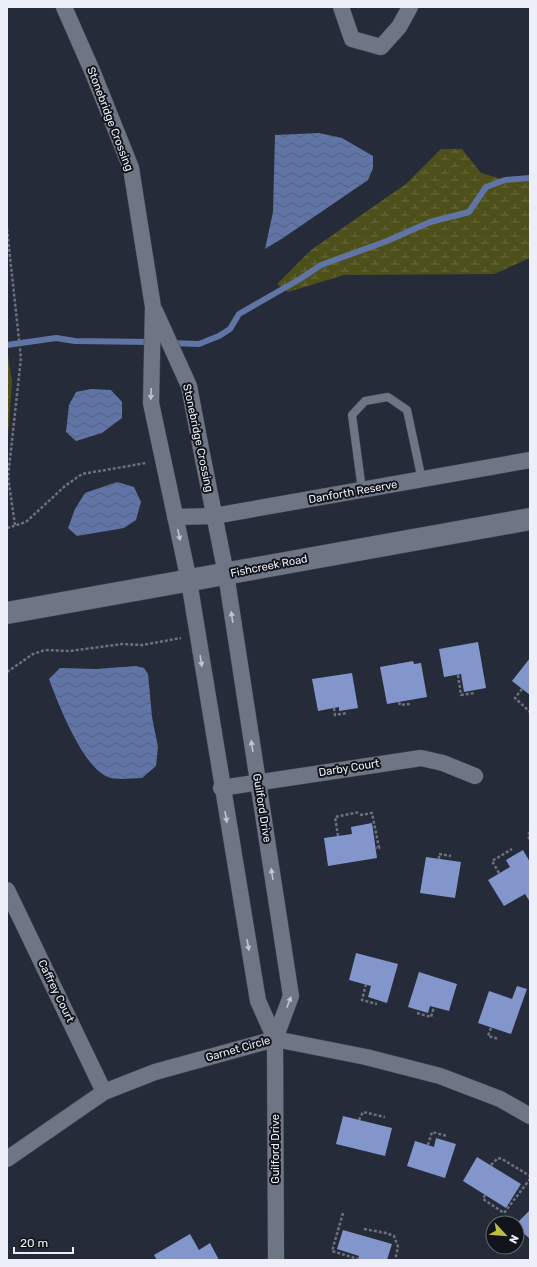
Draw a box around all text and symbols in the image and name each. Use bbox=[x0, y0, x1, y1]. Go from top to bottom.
street label: Stonebridge Crossing bbox=[84, 65, 136, 173]
street label: Stonebridge Crossing bbox=[180, 383, 216, 493]
one-way arrow bbox=[148, 388, 154, 401]
street label: Danforth Reserve bbox=[308, 478, 398, 506]
one-way arrow bbox=[176, 529, 182, 541]
street label: Fishcreek Road bbox=[229, 552, 309, 580]
one-way arrow bbox=[229, 611, 235, 623]
one-way arrow bbox=[198, 655, 204, 667]
one-way arrow bbox=[249, 740, 255, 752]
street label: Darby Court bbox=[318, 757, 381, 779]
street label: Guilford Drive bbox=[250, 773, 274, 843]
one-way arrow bbox=[223, 811, 229, 823]
one-way arrow bbox=[269, 868, 275, 880]
one-way arrow bbox=[245, 939, 251, 951]
street label: Caffrey Court bbox=[35, 958, 77, 1025]
one-way arrow bbox=[286, 996, 292, 1008]
street label: Garnet Circle bbox=[204, 1034, 272, 1064]
street label: Guilford Drive bbox=[269, 1114, 282, 1184]
north arrow bbox=[485, 1215, 525, 1255]
scale bar bbox=[14, 1229, 73, 1255]
text: N bbox=[506, 1233, 521, 1246]
text: 20 m bbox=[20, 1236, 48, 1250]

